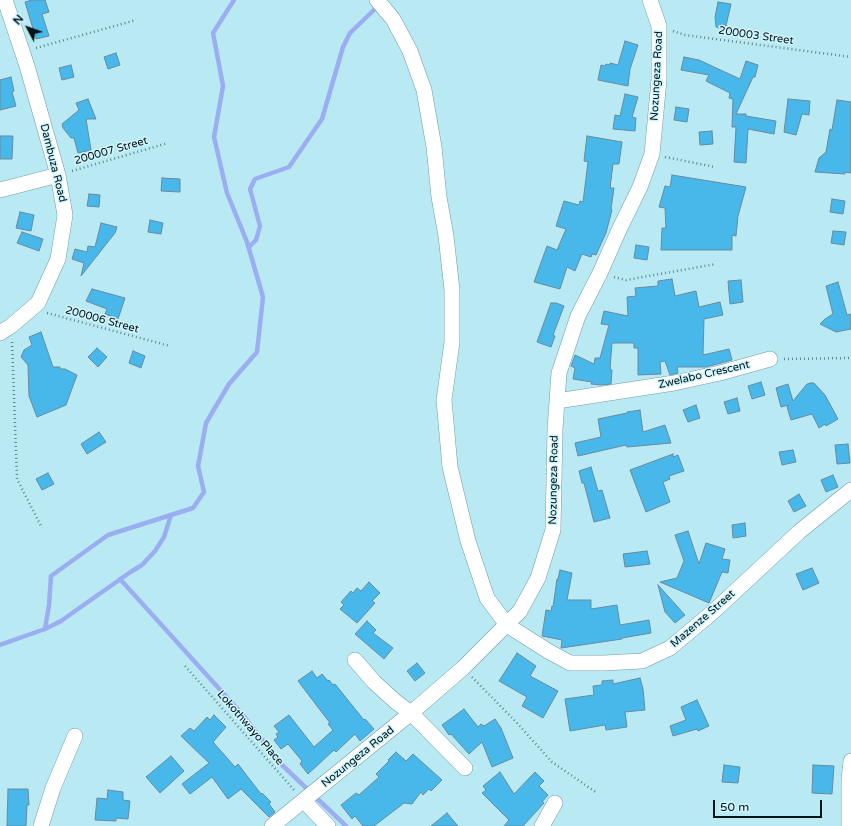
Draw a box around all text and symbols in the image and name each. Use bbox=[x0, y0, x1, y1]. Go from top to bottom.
north arrow bbox=[8, 8, 48, 48]
text: N bbox=[11, 12, 26, 27]
street label: 200003 Street bbox=[718, 24, 794, 48]
street label: Nozungeza Road bbox=[648, 31, 666, 121]
street label: Dambuza Road bbox=[37, 122, 69, 204]
street label: 200007 Street bbox=[73, 134, 149, 168]
street label: 200006 Street bbox=[64, 304, 140, 336]
street label: Zwelabo Crescent bbox=[657, 358, 751, 392]
street label: Nozungeza Road bbox=[547, 435, 561, 525]
street label: Mazenze Street bbox=[668, 587, 738, 651]
street label: Lokothwayo Place bbox=[214, 688, 286, 768]
street label: Nozungeza Road bbox=[319, 724, 397, 790]
scale bar bbox=[715, 792, 824, 818]
text: 50 m bbox=[720, 800, 749, 814]

